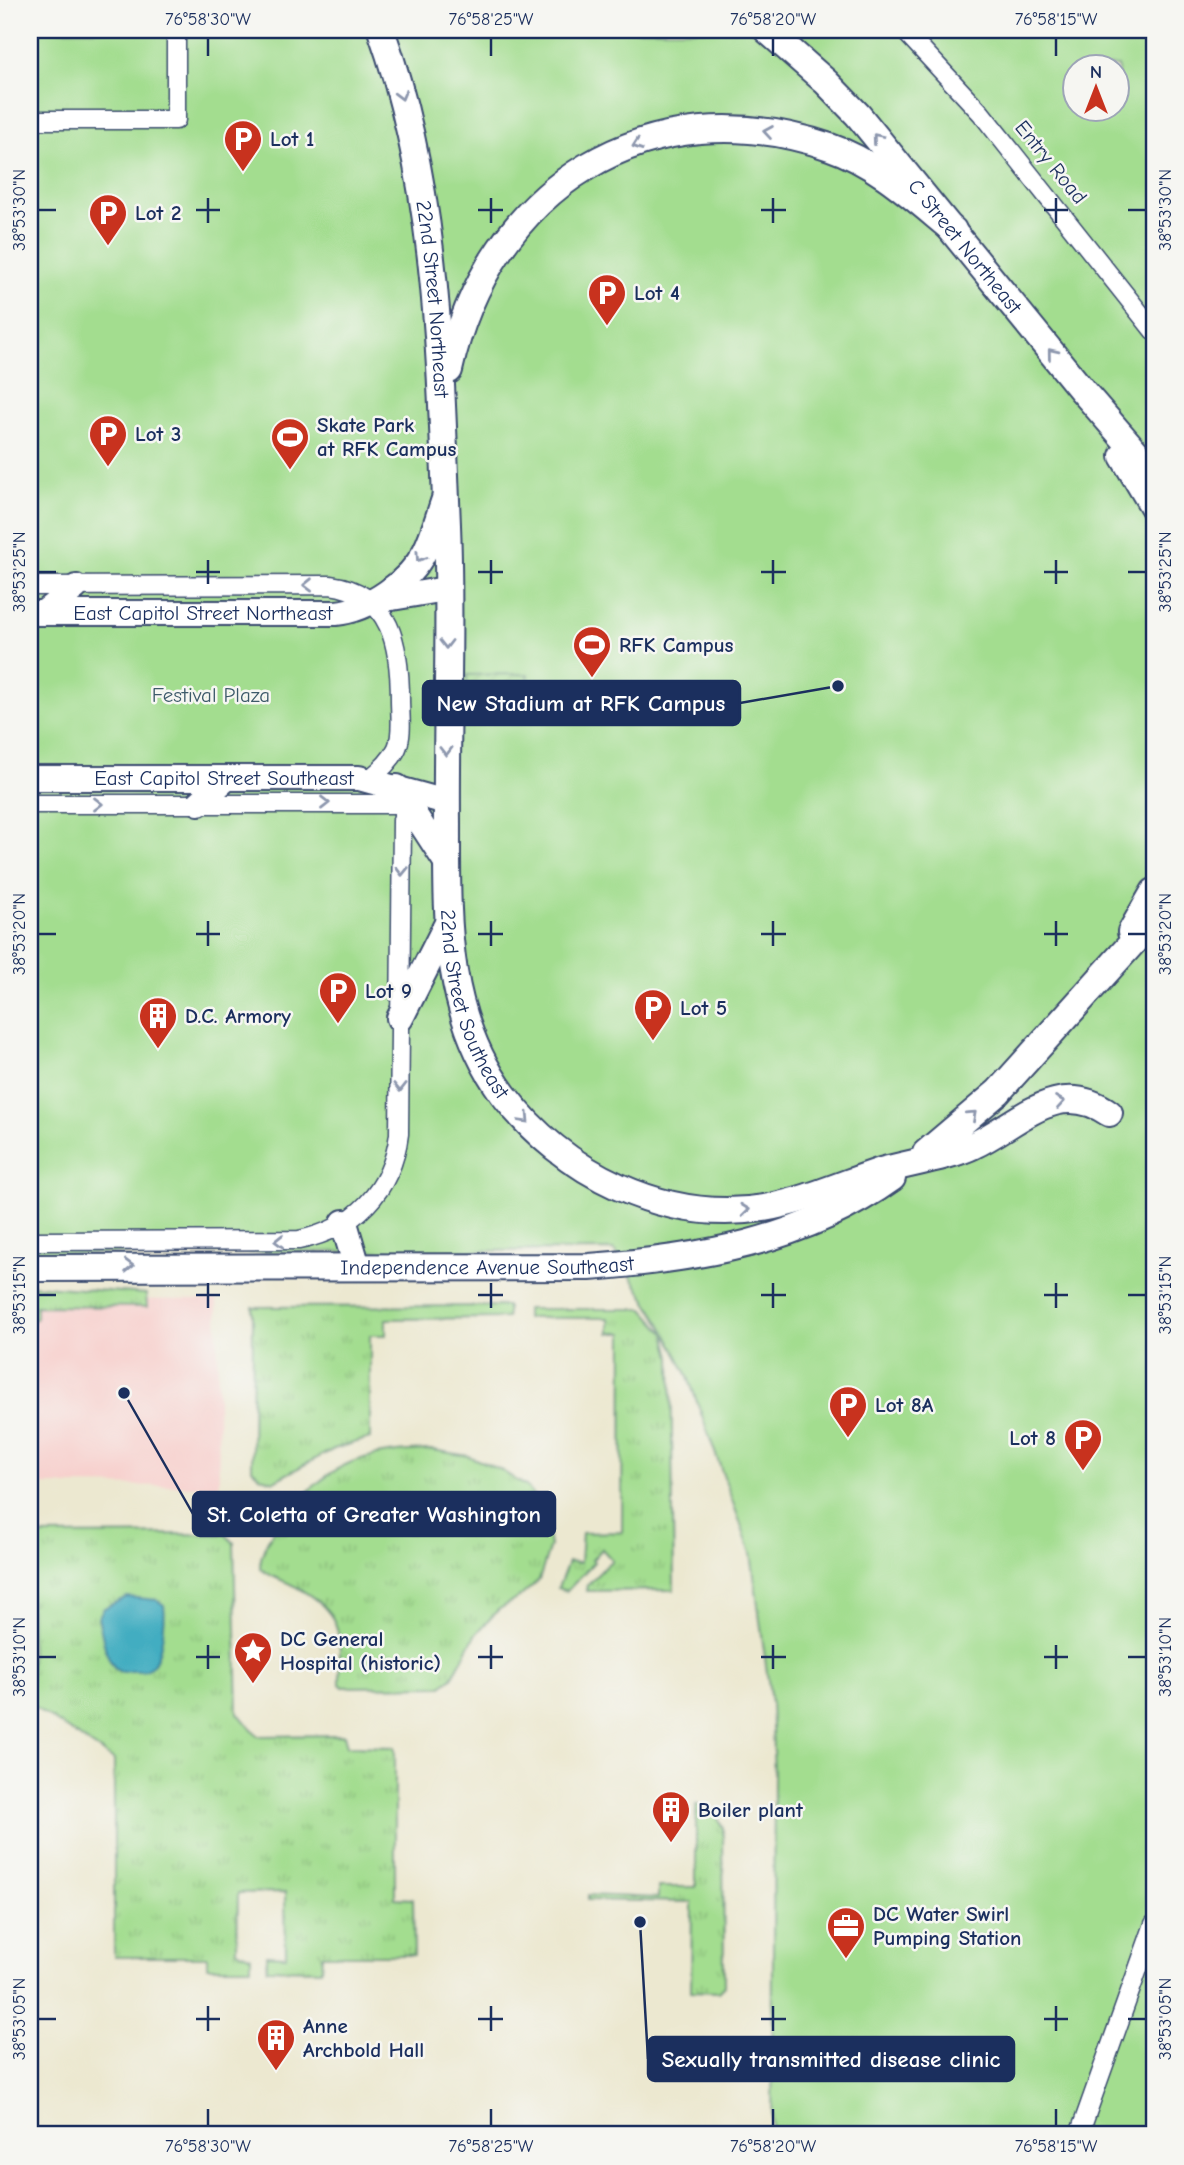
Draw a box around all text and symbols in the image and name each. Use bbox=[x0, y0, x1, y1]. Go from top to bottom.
text: 76°58'30"W bbox=[165, 9, 251, 30]
text: 76°58'25"W bbox=[449, 9, 534, 30]
text: 76°58'20"W bbox=[730, 9, 816, 30]
text: 76°58'15"W bbox=[1015, 9, 1098, 30]
north arrow bbox=[1062, 52, 1132, 122]
text: N bbox=[1090, 61, 1102, 83]
one-way arrow bbox=[393, 89, 407, 101]
street label: Entry Road bbox=[1010, 115, 1092, 209]
parking icon: Lot 1 bbox=[222, 118, 264, 173]
one-way arrow bbox=[762, 125, 774, 140]
place label: Lot 1 bbox=[270, 127, 314, 151]
one-way arrow bbox=[873, 134, 885, 147]
one-way arrow bbox=[631, 136, 643, 151]
text: 38°53'30"N bbox=[9, 169, 30, 251]
text: 38°53'30"N bbox=[1155, 169, 1176, 251]
street label: C Street Northeast bbox=[903, 174, 1027, 319]
parking icon: Lot 2 bbox=[87, 192, 129, 247]
street label: 22nd Street Northeast bbox=[411, 199, 454, 399]
place label: Lot 2 bbox=[135, 201, 181, 225]
parking icon: Lot 4 bbox=[586, 272, 628, 327]
place label: Lot 4 bbox=[634, 281, 680, 305]
one-way arrow bbox=[1047, 349, 1060, 361]
parking icon: Lot 3 bbox=[87, 413, 129, 468]
place label: Skate Park at RFK Campus bbox=[317, 413, 457, 461]
sports icon: Skate Park at RFK Campus bbox=[269, 416, 311, 471]
place label: Lot 3 bbox=[135, 422, 181, 446]
text: 38°53'25"N bbox=[9, 531, 30, 613]
text: 38°53'25"N bbox=[1155, 531, 1176, 613]
one-way arrow bbox=[416, 549, 428, 562]
one-way arrow bbox=[302, 577, 313, 593]
street label: East Capitol Street Northeast bbox=[73, 601, 334, 625]
sports icon: RFK Campus bbox=[571, 624, 613, 679]
place label: RFK Campus bbox=[619, 633, 734, 657]
one-way arrow bbox=[438, 639, 454, 650]
callout: New Stadium at RFK Campus bbox=[423, 681, 740, 725]
park label: Festival Plaza bbox=[152, 683, 270, 707]
text: New Stadium at RFK Campus bbox=[437, 690, 726, 717]
one-way arrow bbox=[438, 746, 454, 757]
street label: East Capitol Street Southeast bbox=[94, 766, 355, 790]
one-way arrow bbox=[321, 795, 331, 811]
one-way arrow bbox=[93, 796, 104, 811]
one-way arrow bbox=[394, 866, 410, 877]
text: 38°53'20"N bbox=[9, 893, 30, 975]
text: 38°53'20"N bbox=[1155, 893, 1176, 975]
street label: 22nd Street Southeast bbox=[436, 909, 515, 1104]
parking icon: Lot 9 bbox=[317, 970, 359, 1025]
place label: Lot 9 bbox=[365, 979, 412, 1003]
parking icon: Lot 5 bbox=[632, 987, 674, 1042]
building icon: D.C. Armory bbox=[137, 995, 179, 1050]
place label: Lot 5 bbox=[680, 996, 727, 1020]
place label: D.C. Armory bbox=[185, 1004, 291, 1028]
one-way arrow bbox=[392, 1081, 407, 1092]
one-way arrow bbox=[1054, 1095, 1066, 1110]
one-way arrow bbox=[517, 1111, 529, 1124]
one-way arrow bbox=[964, 1111, 977, 1124]
one-way arrow bbox=[739, 1203, 751, 1218]
one-way arrow bbox=[273, 1233, 284, 1248]
street label: Independence Avenue Southeast bbox=[340, 1251, 636, 1279]
text: 38°53'15"N bbox=[9, 1256, 30, 1334]
text: 38°53'15"N bbox=[1155, 1256, 1176, 1334]
one-way arrow bbox=[123, 1259, 134, 1274]
parking icon: Lot 8A bbox=[827, 1384, 869, 1439]
place label: Lot 8A bbox=[875, 1393, 934, 1417]
parking icon: Lot 8 bbox=[1062, 1417, 1104, 1472]
place label: Lot 8 bbox=[1009, 1426, 1056, 1450]
callout: St. Coletta of Greater Washington bbox=[193, 1492, 555, 1536]
text: St. Coletta of Greater Washington bbox=[207, 1501, 541, 1528]
text: 38°53'10"N bbox=[9, 1617, 30, 1697]
text: 38°53'10"N bbox=[1155, 1617, 1176, 1697]
place label: DC General Hospital (historic) bbox=[280, 1627, 441, 1675]
place icon: DC General Hospital (historic) bbox=[232, 1630, 274, 1685]
building icon: Boiler plant bbox=[650, 1789, 692, 1844]
place label: Boiler plant bbox=[698, 1798, 804, 1822]
place label: DC Water Swirl Pumping Station bbox=[873, 1902, 1021, 1950]
office icon: DC Water Swirl Pumping Station bbox=[825, 1905, 867, 1960]
text: 38°53'05"N bbox=[9, 1978, 30, 2060]
text: 38°53'05"N bbox=[1155, 1978, 1176, 2060]
place label: Anne Archbold Hall bbox=[303, 2014, 424, 2062]
building icon: Anne Archbold Hall bbox=[255, 2017, 297, 2072]
callout: Sexually transmitted disease clinic bbox=[648, 2037, 1014, 2081]
text: Sexually transmitted disease clinic bbox=[662, 2046, 1000, 2073]
text: 76°58'30"W bbox=[165, 2136, 251, 2157]
text: 76°58'25"W bbox=[449, 2136, 534, 2157]
text: 76°58'20"W bbox=[730, 2136, 816, 2157]
text: 76°58'15"W bbox=[1015, 2136, 1098, 2157]

